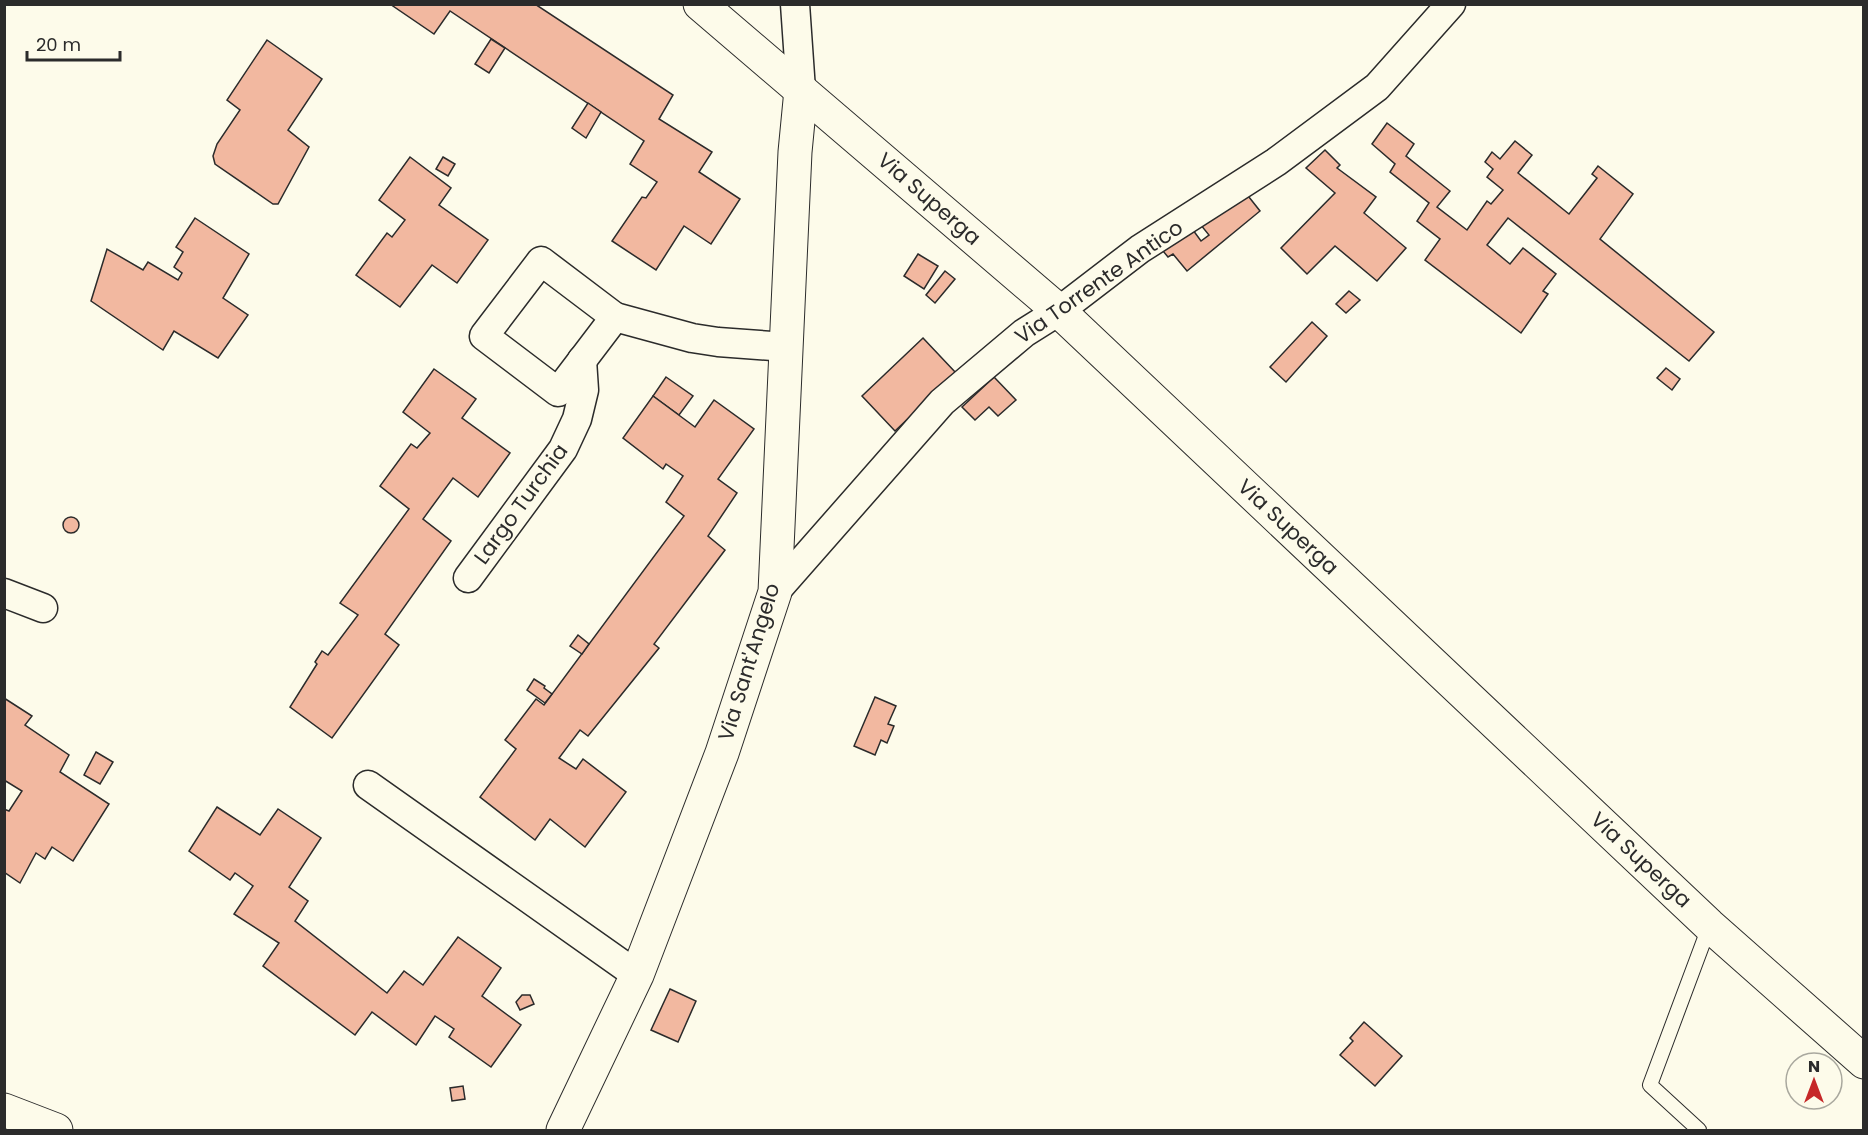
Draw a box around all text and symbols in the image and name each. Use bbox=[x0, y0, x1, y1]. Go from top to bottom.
scale bar bbox=[27, 24, 120, 62]
text: 20 m bbox=[36, 32, 81, 57]
street label: Via Superga bbox=[871, 146, 987, 252]
street label: Via Torrente Antico bbox=[1009, 213, 1189, 351]
street label: Largo Turchia bbox=[467, 438, 574, 570]
street label: Via Superga bbox=[1232, 472, 1345, 581]
street label: Via Sant'Angelo bbox=[711, 579, 786, 744]
street label: Via Superga bbox=[1585, 805, 1698, 914]
north arrow bbox=[1784, 1051, 1844, 1111]
text: N bbox=[1808, 1055, 1820, 1078]

